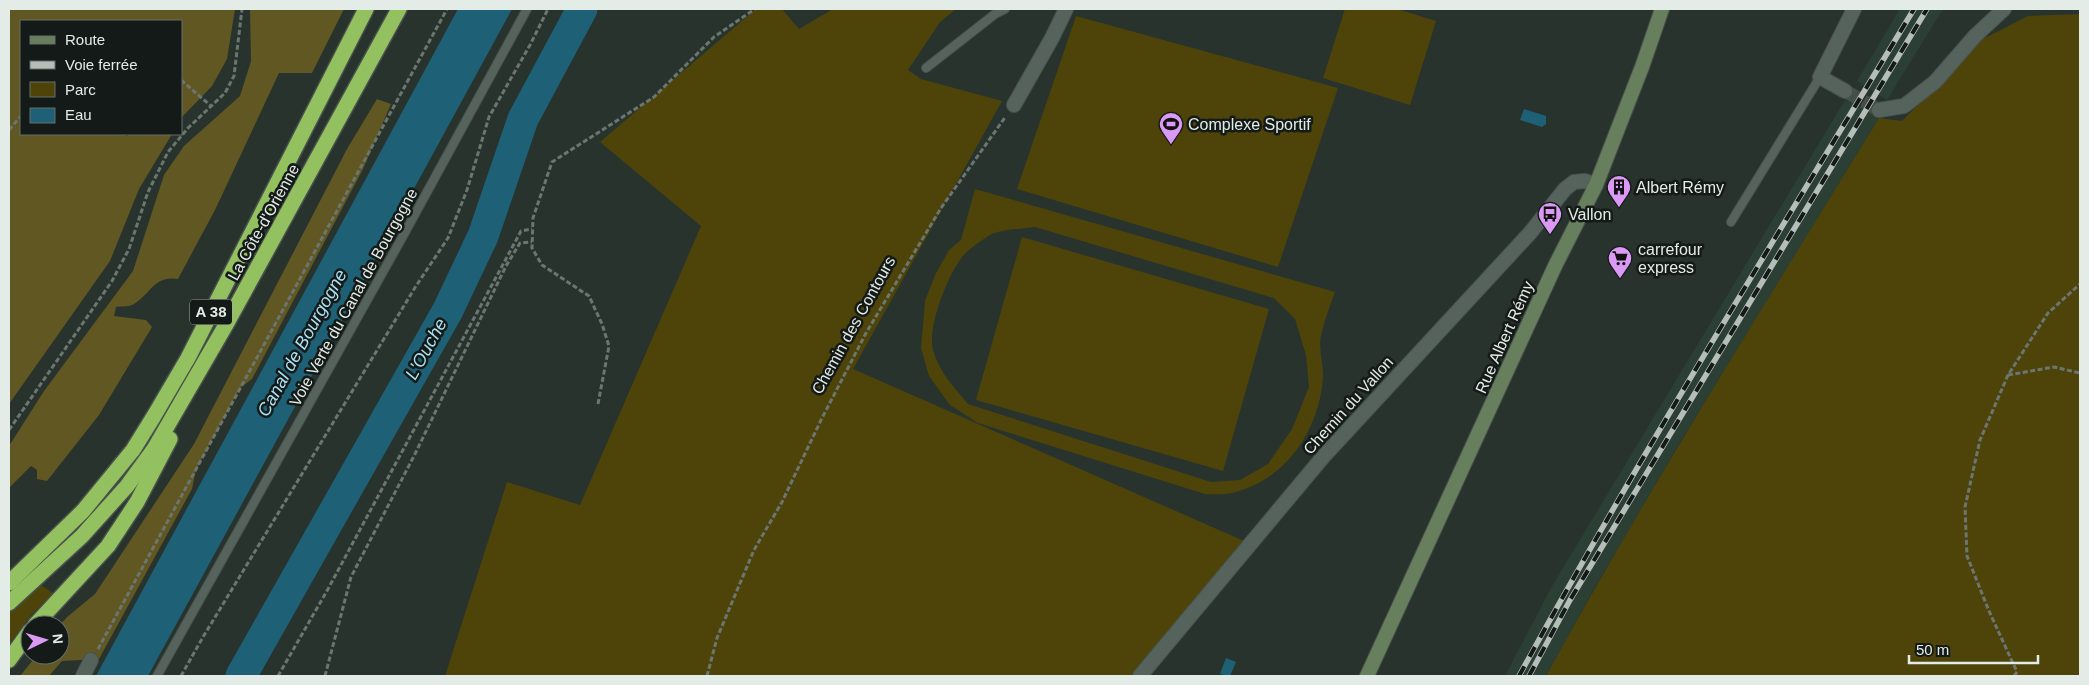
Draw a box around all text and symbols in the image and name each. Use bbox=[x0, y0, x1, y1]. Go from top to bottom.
legend bbox=[20, 20, 182, 135]
text: Route bbox=[65, 31, 105, 48]
text: Voie ferrée bbox=[65, 56, 138, 73]
text: Parc bbox=[65, 81, 96, 98]
text: Eau bbox=[65, 106, 92, 123]
sports icon: Complexe Sportif bbox=[1158, 111, 1184, 145]
place label: Complexe Sportif bbox=[1188, 116, 1311, 133]
street label: La Côte-d'Orienne bbox=[224, 161, 302, 283]
building icon: Albert Rémy bbox=[1606, 174, 1632, 208]
place label: Albert Rémy bbox=[1636, 179, 1724, 196]
street label: Voie Verte du Canal de Bourgogne bbox=[285, 185, 421, 409]
bus stop icon: Vallon bbox=[1537, 201, 1563, 235]
place label: Vallon bbox=[1568, 206, 1611, 223]
place label: carrefour express bbox=[1638, 241, 1703, 276]
supermarket icon: carrefour express bbox=[1607, 245, 1633, 279]
street label: Chemin des Contours bbox=[808, 253, 898, 397]
water label: Canal de Bourgogne bbox=[253, 266, 351, 420]
street label: Rue Albert Rémy bbox=[1472, 279, 1537, 396]
road number: A 38 bbox=[190, 300, 232, 324]
water label: L'Ouche bbox=[401, 315, 451, 383]
street label: Chemin du Vallon bbox=[1300, 353, 1397, 458]
north arrow bbox=[20, 615, 70, 665]
scale bar bbox=[1909, 632, 2038, 664]
text: N bbox=[50, 633, 66, 645]
text: 50 m bbox=[1916, 641, 1949, 658]

